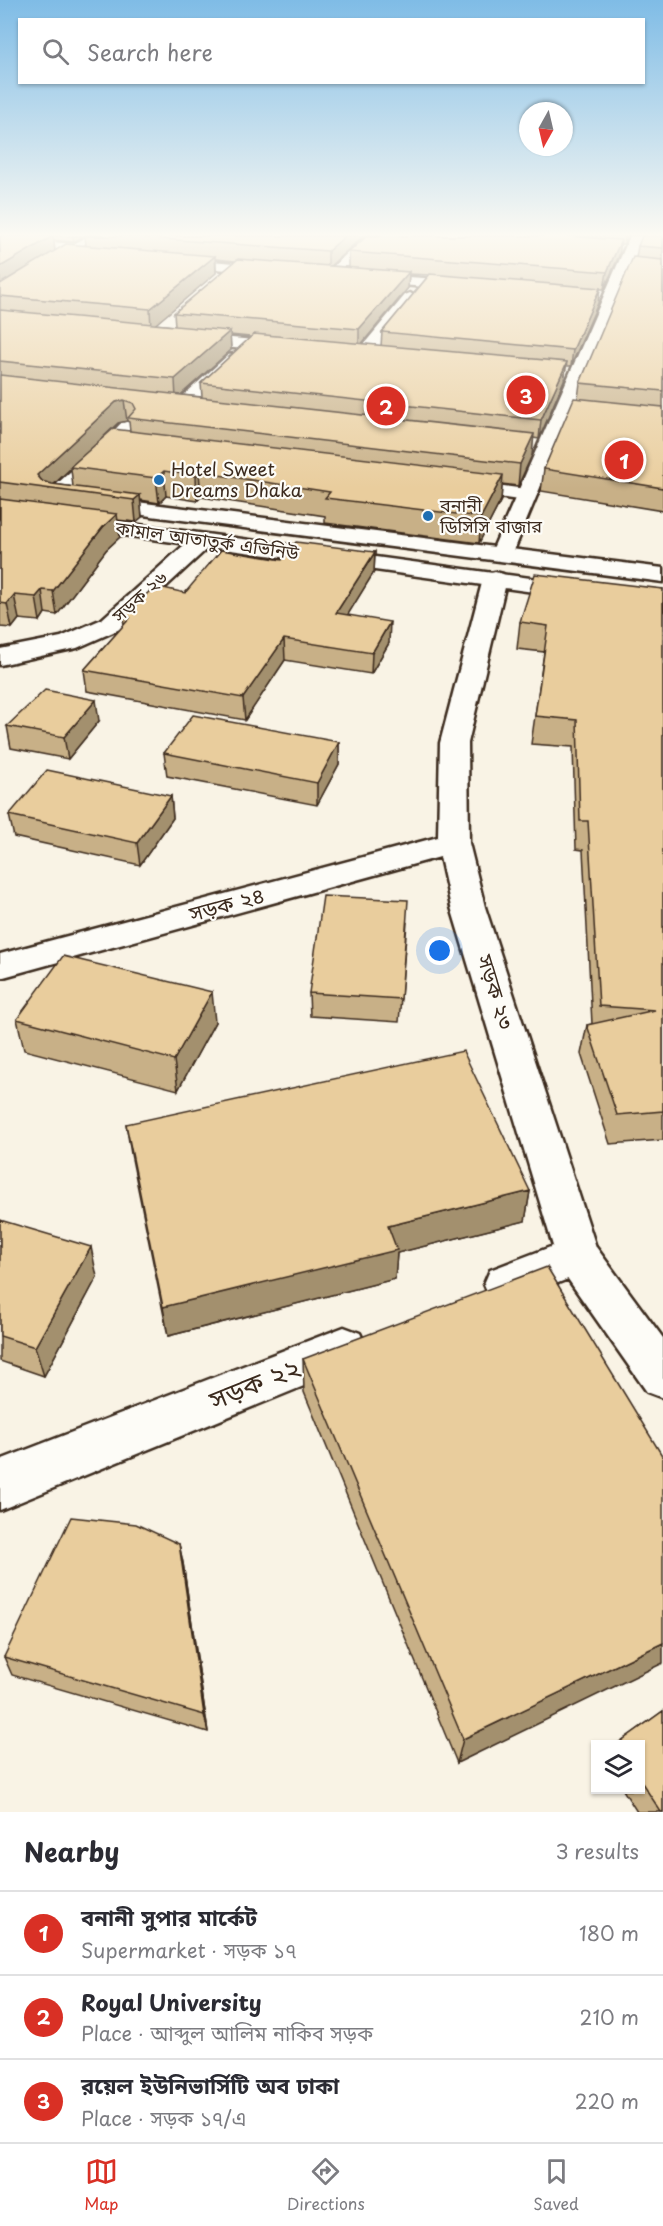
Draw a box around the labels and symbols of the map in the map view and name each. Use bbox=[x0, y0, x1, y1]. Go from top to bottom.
north arrow bbox=[519, 102, 573, 156]
pin: 3 bbox=[506, 372, 546, 418]
pin: 2 bbox=[366, 384, 406, 428]
pin: 1 bbox=[604, 438, 644, 482]
place label: Hotel Sweet Dreams Dhaka bbox=[171, 455, 303, 503]
marker: Hotel Sweet Dreams Dhaka bbox=[152, 473, 166, 487]
place label: বনানী ডিসিসি বাজার bbox=[439, 491, 542, 539]
marker: বনানী ডিসিসি বাজার bbox=[421, 509, 435, 523]
street label: কামাল আতাতুর্ক এভিনিউ bbox=[113, 513, 301, 566]
street label: সড়ক ২৬ bbox=[105, 564, 173, 629]
street label: সড়ক ২৪ bbox=[184, 878, 268, 929]
your location bbox=[425, 936, 454, 965]
street label: সড়ক ২৩ bbox=[470, 949, 523, 1033]
street label: সড়ক ২২ bbox=[202, 1347, 306, 1419]

